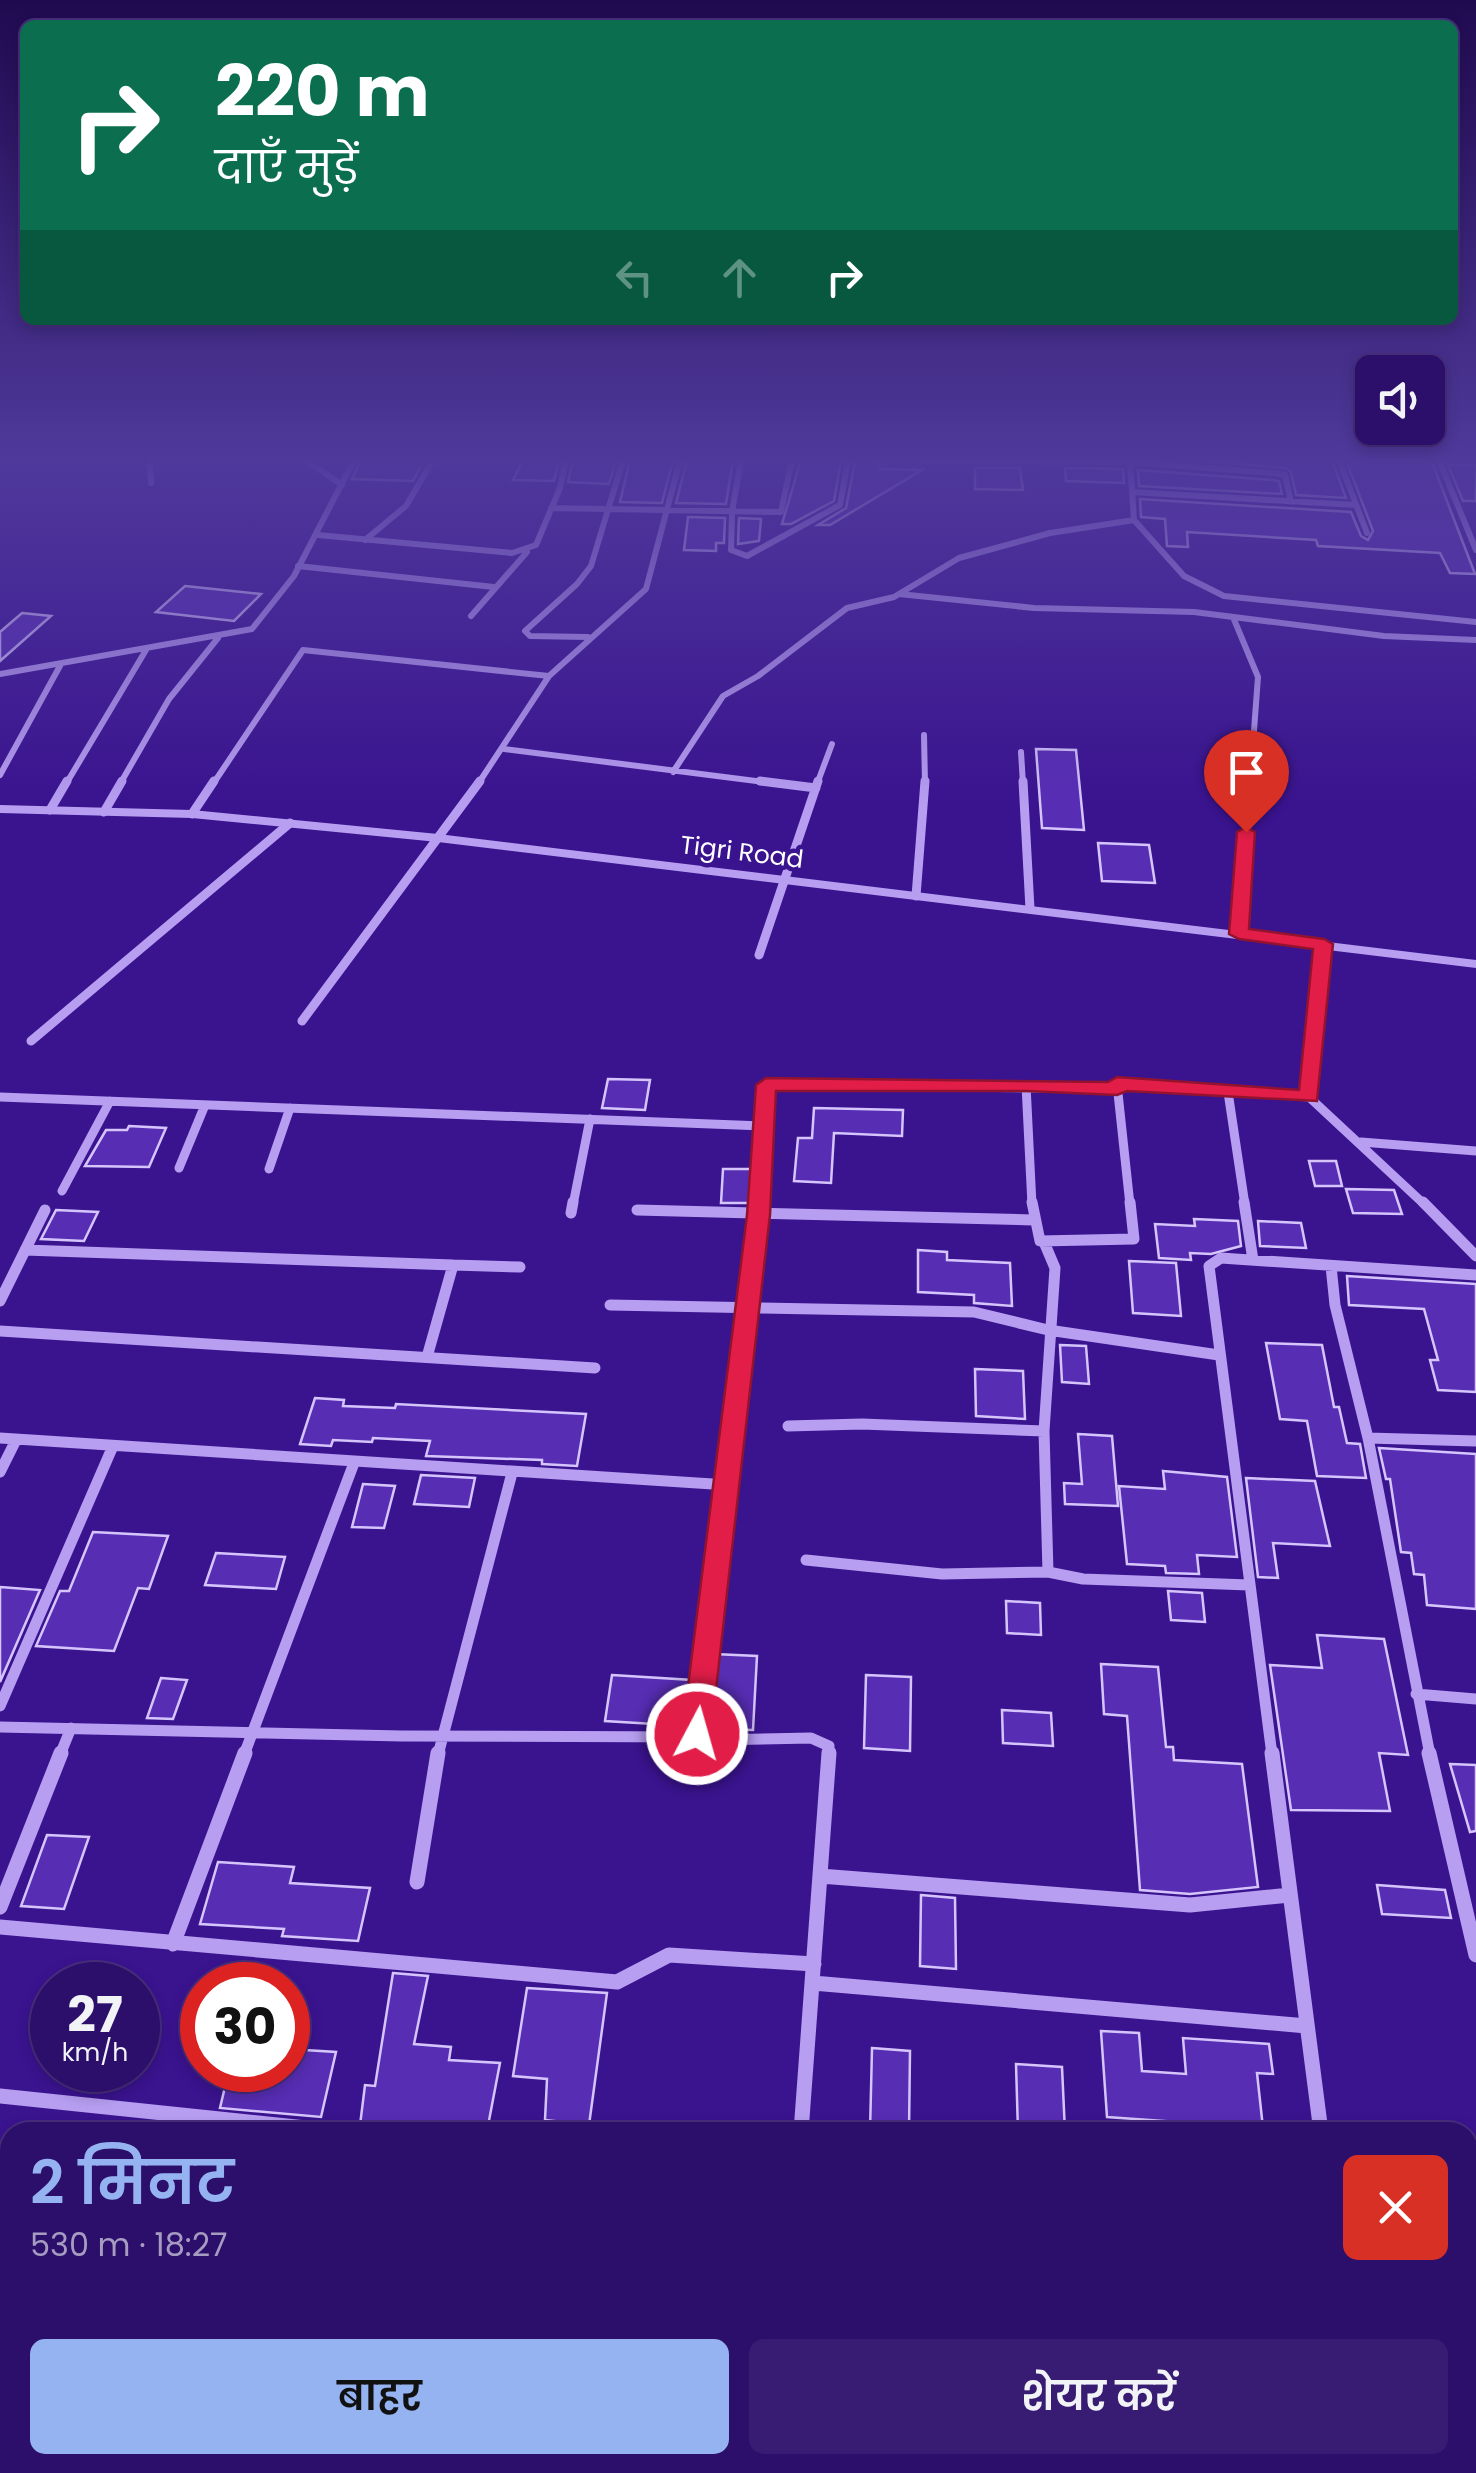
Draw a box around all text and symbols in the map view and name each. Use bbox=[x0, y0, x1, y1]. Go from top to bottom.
text: 220 m bbox=[215, 42, 430, 141]
icon: right bbox=[50, 60, 180, 190]
text: दाएँ मुड़ें bbox=[215, 136, 358, 199]
icon: left bbox=[607, 250, 662, 305]
icon: ahead bbox=[712, 250, 767, 305]
icon: right bbox=[817, 250, 872, 305]
map controls bbox=[1355, 355, 1445, 445]
button: sound bbox=[1355, 355, 1445, 445]
pin bbox=[1204, 730, 1289, 833]
icon: arrive bbox=[1219, 745, 1274, 800]
street label: Tigri Road bbox=[678, 827, 806, 877]
position arrow bbox=[645, 1682, 749, 1786]
speed limit sign: 30 bbox=[180, 1962, 310, 2092]
text: 27 bbox=[67, 1979, 123, 2050]
text: km/h bbox=[62, 2035, 128, 2070]
text: 2 मिनट bbox=[30, 2141, 234, 2225]
button: close bbox=[1343, 2155, 1448, 2260]
text: 530 m · 18:27 bbox=[30, 2222, 228, 2267]
button: बाहर bbox=[30, 2339, 729, 2454]
button: शेयर करें bbox=[749, 2339, 1448, 2454]

